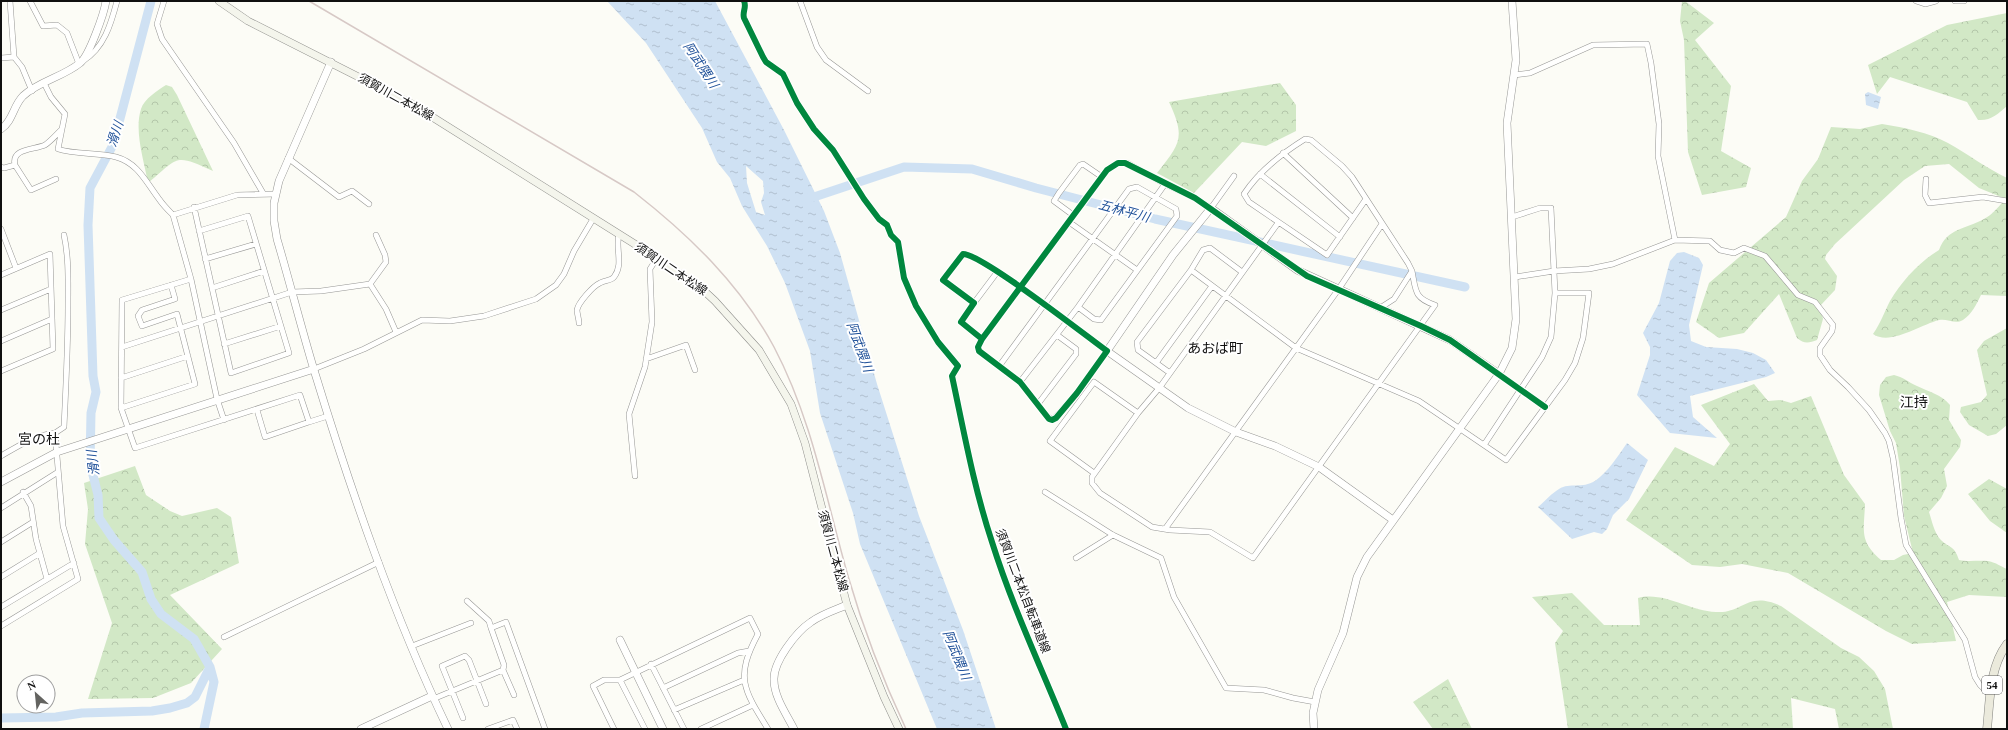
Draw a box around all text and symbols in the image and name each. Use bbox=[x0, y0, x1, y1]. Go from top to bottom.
water label: 阿武隈川 bbox=[681, 39, 723, 93]
street label: 須賀川二本松線 bbox=[356, 71, 436, 123]
water label: 滑川 bbox=[104, 117, 127, 149]
water label: 五林平川 bbox=[1097, 197, 1153, 225]
street label: 須賀川二本松線 bbox=[632, 240, 710, 298]
water label: 阿武隈川 bbox=[844, 320, 877, 376]
district label: あおば町 bbox=[1187, 341, 1243, 356]
district label: 江持 bbox=[1900, 394, 1928, 410]
district label: 宮の杜 bbox=[18, 432, 60, 447]
water label: 滑川 bbox=[84, 447, 102, 477]
street label: 須賀川二本松線 bbox=[815, 509, 851, 593]
street label: 須賀川二本松自転車道線 bbox=[993, 527, 1053, 655]
water label: 阿武隈川 bbox=[940, 628, 974, 684]
north arrow bbox=[16, 674, 56, 714]
road number: 54 bbox=[1982, 676, 2002, 694]
text: N bbox=[25, 678, 38, 692]

